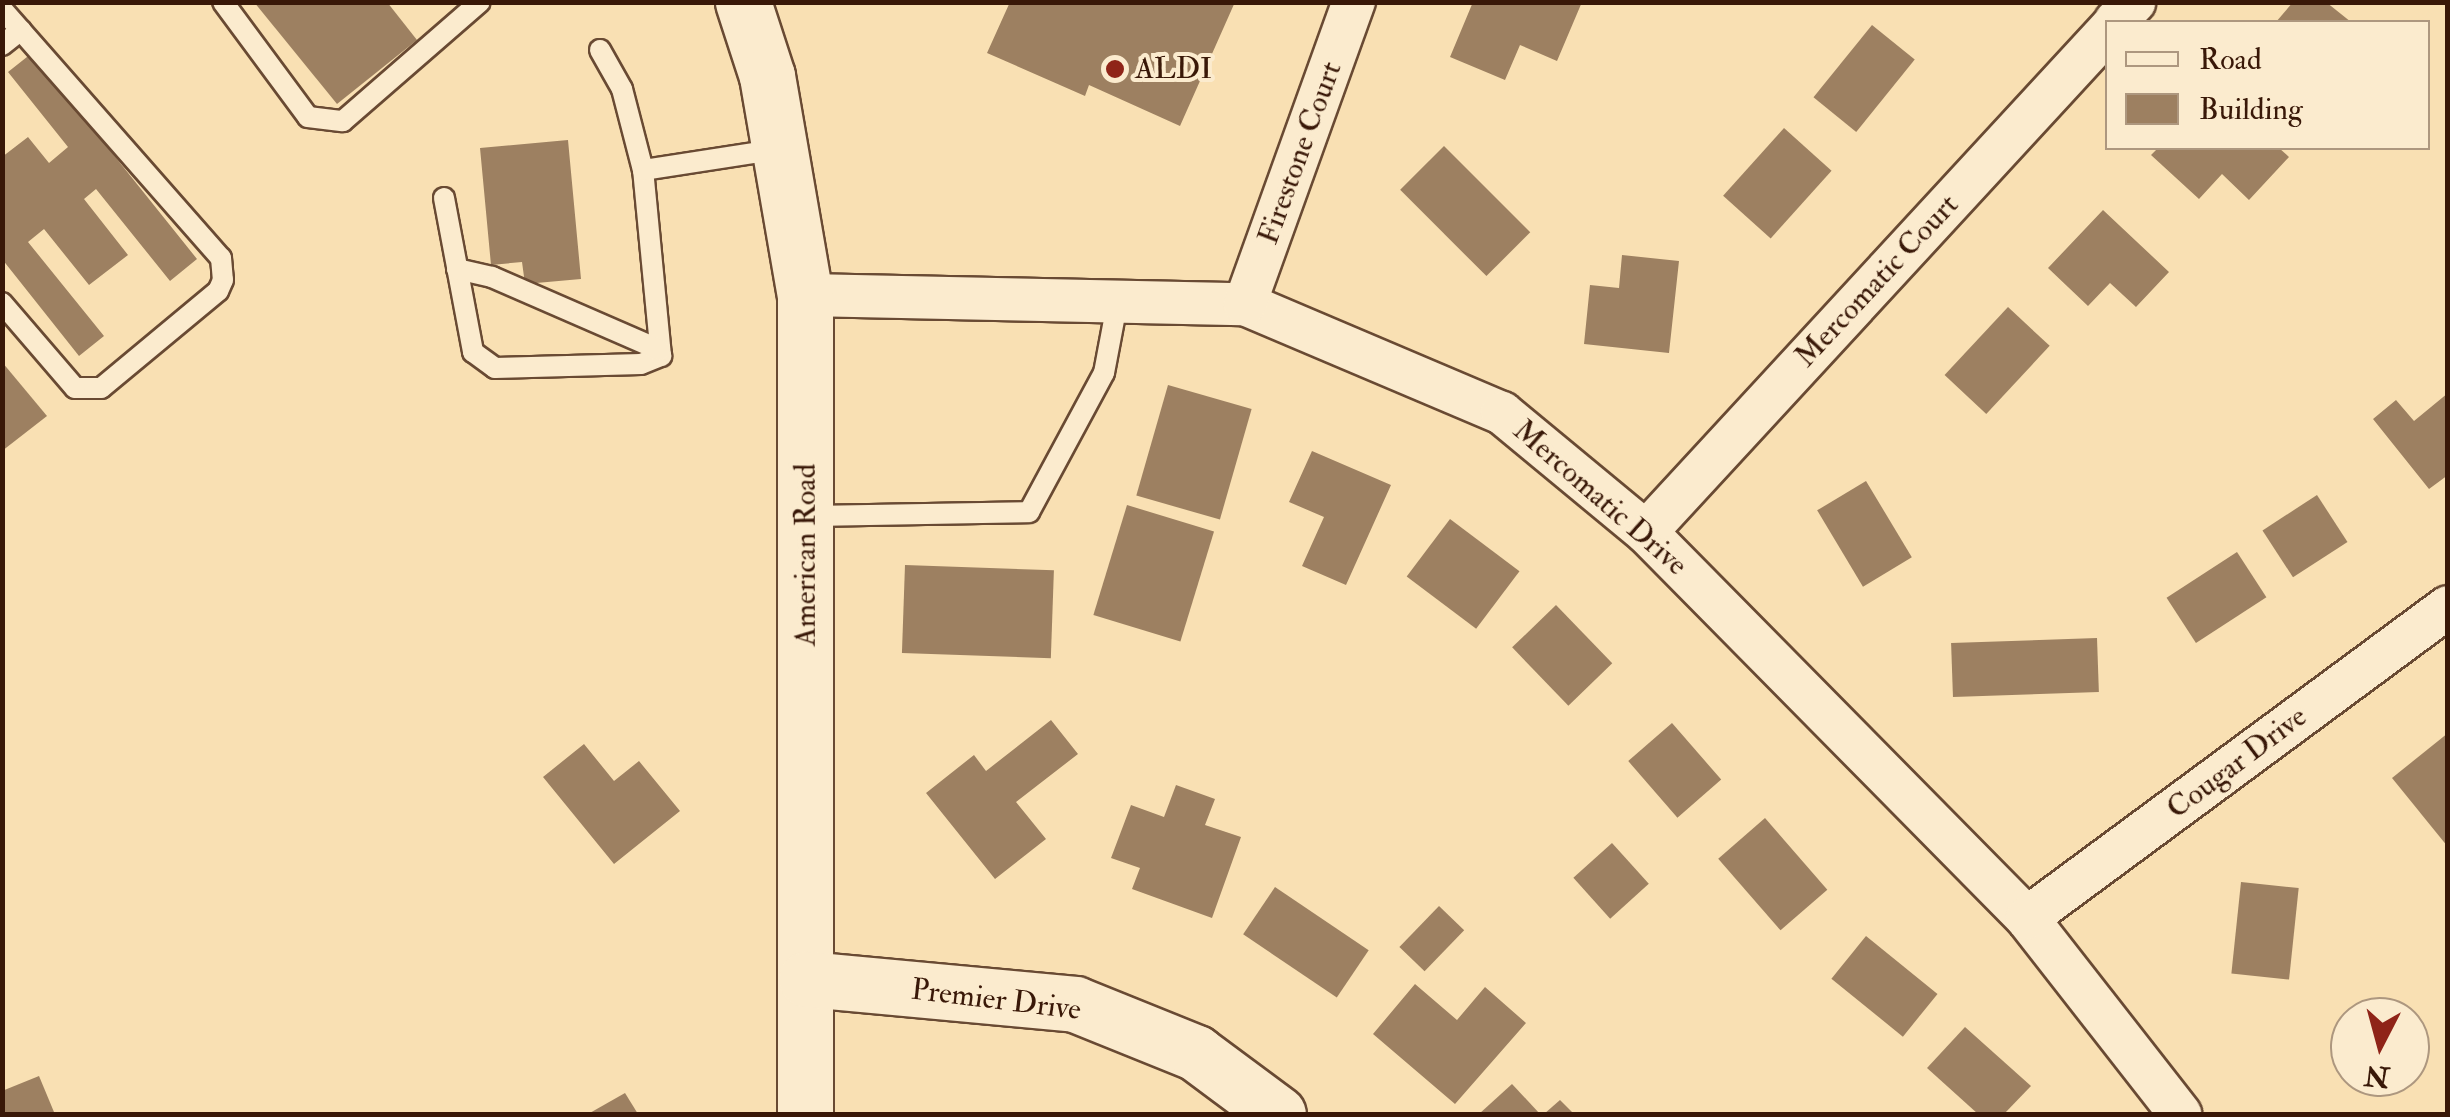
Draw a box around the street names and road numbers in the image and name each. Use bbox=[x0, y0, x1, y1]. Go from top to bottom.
street label: Firestone Court bbox=[1250, 57, 1350, 249]
street label: Mercomatic Court bbox=[1788, 187, 1966, 375]
street label: Mercomatic Drive bbox=[1506, 413, 1694, 583]
street label: American Road bbox=[788, 464, 824, 646]
street label: Cougar Drive bbox=[2160, 699, 2314, 827]
street label: Premier Drive bbox=[909, 972, 1083, 1028]

